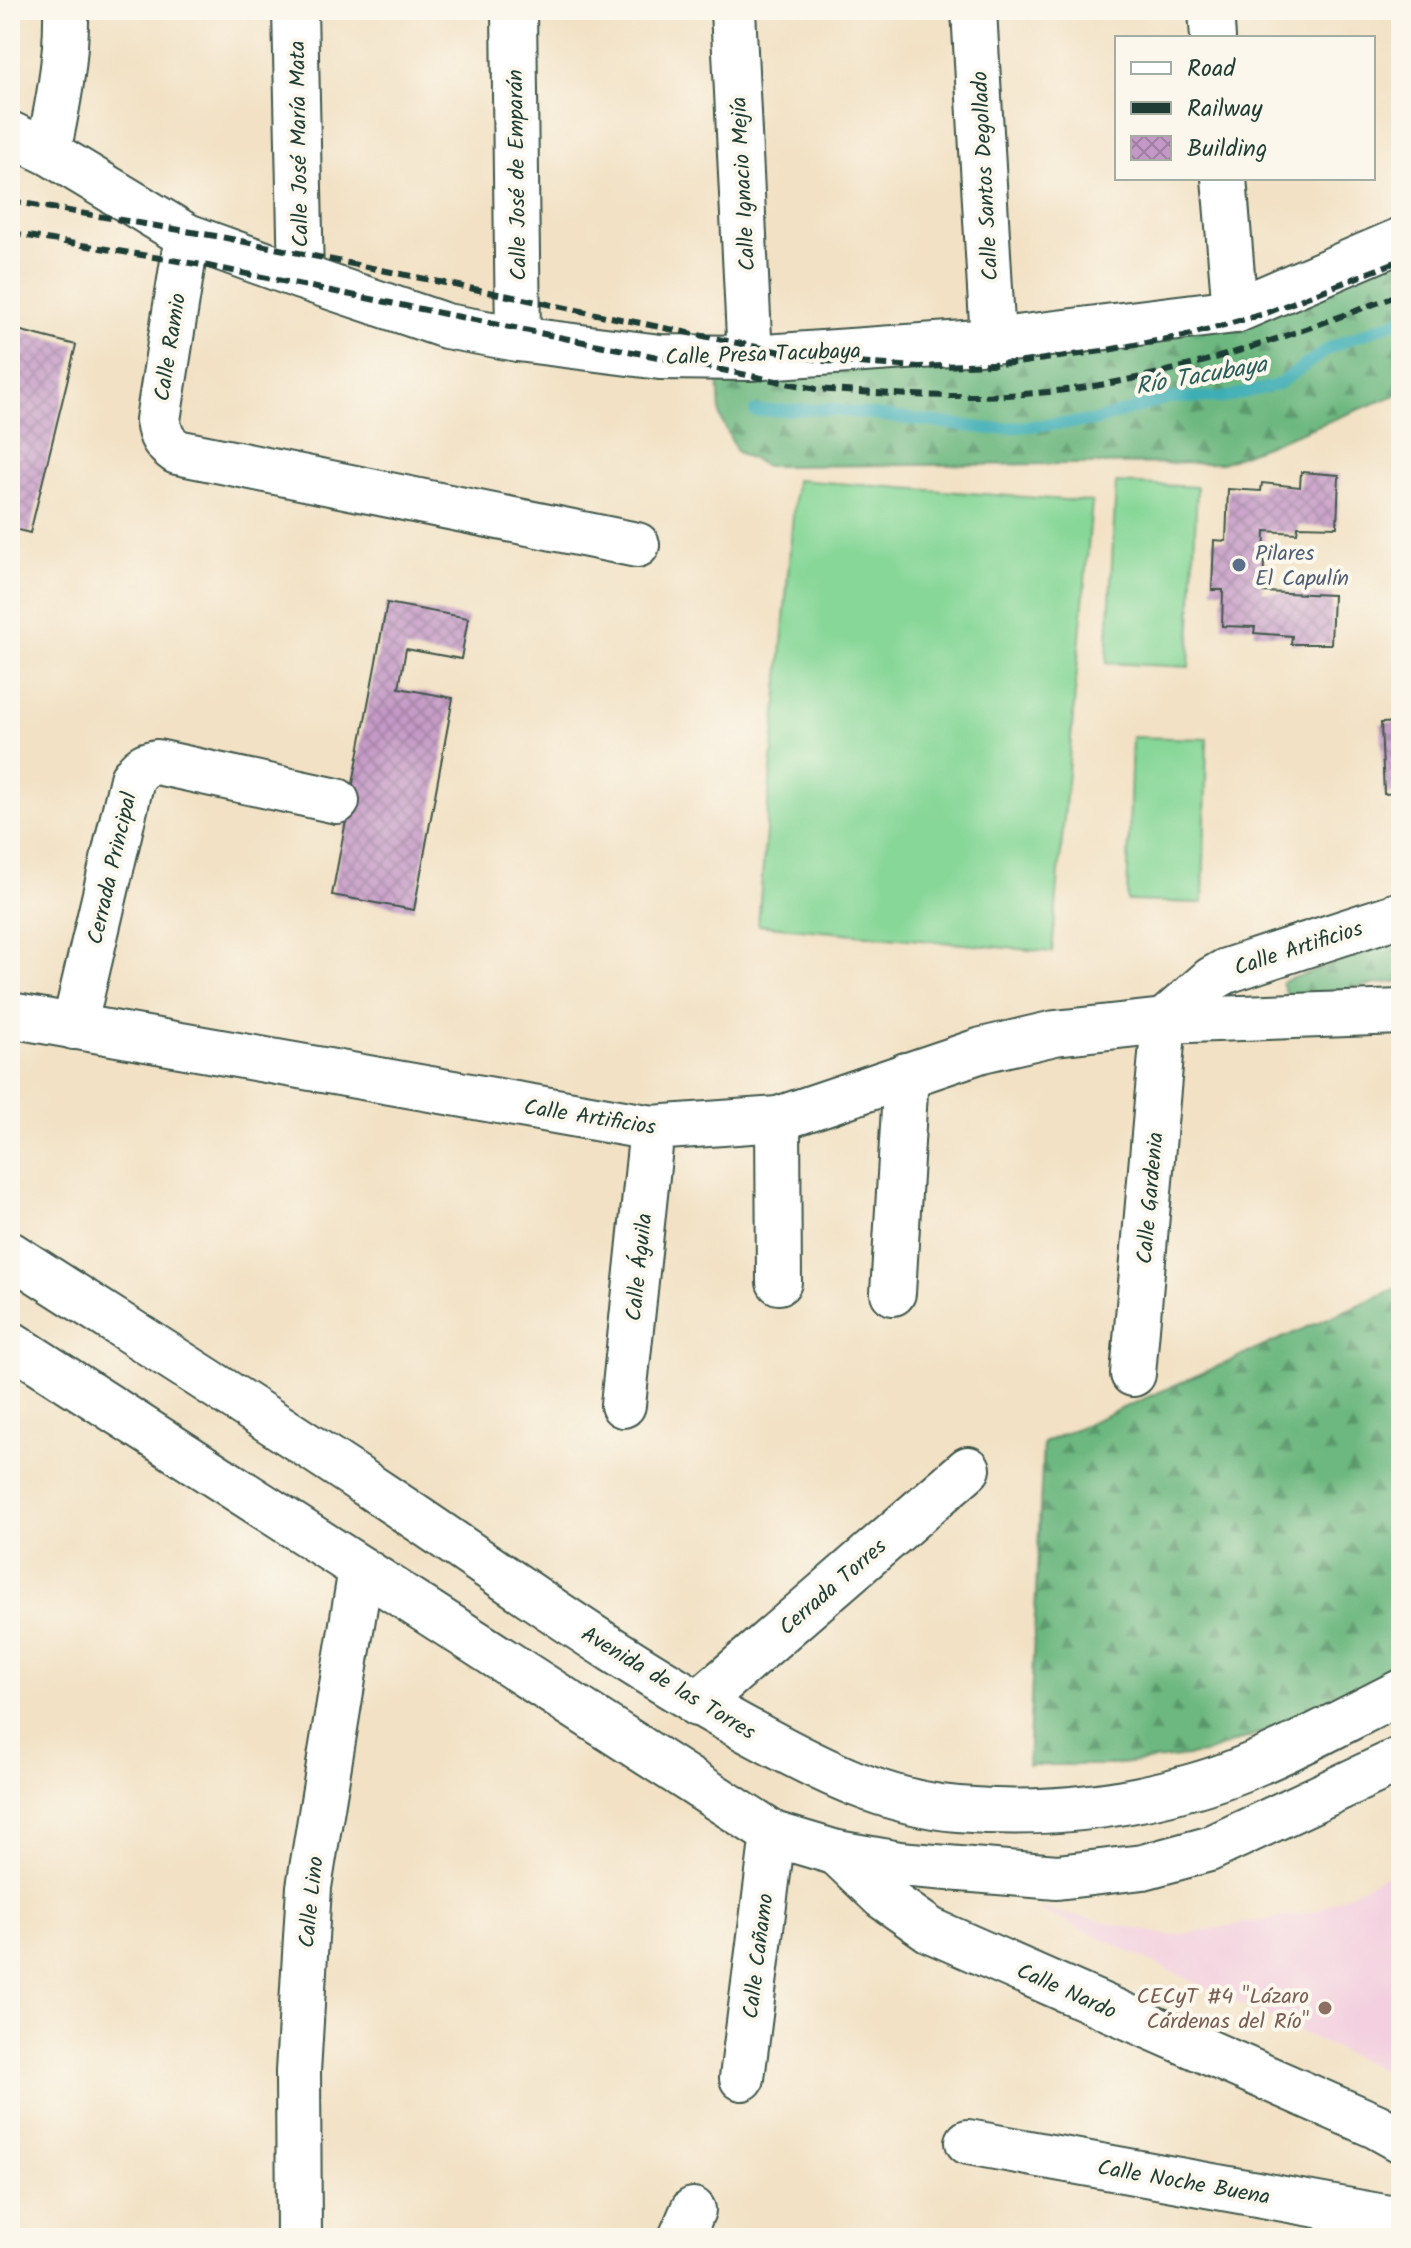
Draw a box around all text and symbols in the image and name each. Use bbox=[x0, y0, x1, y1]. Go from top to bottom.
legend bbox=[1115, 36, 1375, 180]
street label: Calle José María Mata bbox=[281, 40, 320, 248]
text: Road bbox=[1187, 50, 1236, 89]
street label: Calle José de Emparán bbox=[499, 69, 538, 281]
street label: Calle Santos Degollado bbox=[964, 70, 1009, 282]
text: Railway bbox=[1187, 90, 1263, 129]
street label: Calle Ignacio Mejía bbox=[722, 96, 767, 272]
text: Building bbox=[1187, 130, 1267, 169]
street label: Calle Ramio bbox=[146, 291, 197, 404]
street label: Calle Presa Tacubaya bbox=[665, 335, 861, 376]
water label: Río Tacubaya bbox=[1132, 345, 1272, 407]
place label: Pilares El Capulín bbox=[1255, 537, 1349, 597]
marker: Pilares El Capulín bbox=[1230, 556, 1248, 574]
street label: Cerrada Principal bbox=[79, 788, 148, 948]
street label: Calle Artificios bbox=[1230, 912, 1368, 987]
street label: Calle Artificios bbox=[521, 1091, 659, 1146]
street label: Calle Gardenia bbox=[1128, 1131, 1175, 1266]
street label: Calle Águila bbox=[617, 1212, 664, 1323]
street label: Cerrada Torres bbox=[772, 1530, 896, 1645]
street label: Avenida de las Torres bbox=[573, 1618, 762, 1751]
street label: Calle Lino bbox=[290, 1855, 335, 1950]
street label: Calle Cañamo bbox=[734, 1892, 785, 2021]
street label: Calle Nardo bbox=[1010, 1955, 1122, 2030]
place label: CECyT #4 "Lázaro Cárdenas del Río" bbox=[1137, 1980, 1309, 2040]
marker: CECyT #4 "Lázaro Cárdenas del Río" bbox=[1316, 1999, 1334, 2017]
street label: Calle Noche Buena bbox=[1095, 2151, 1273, 2216]

